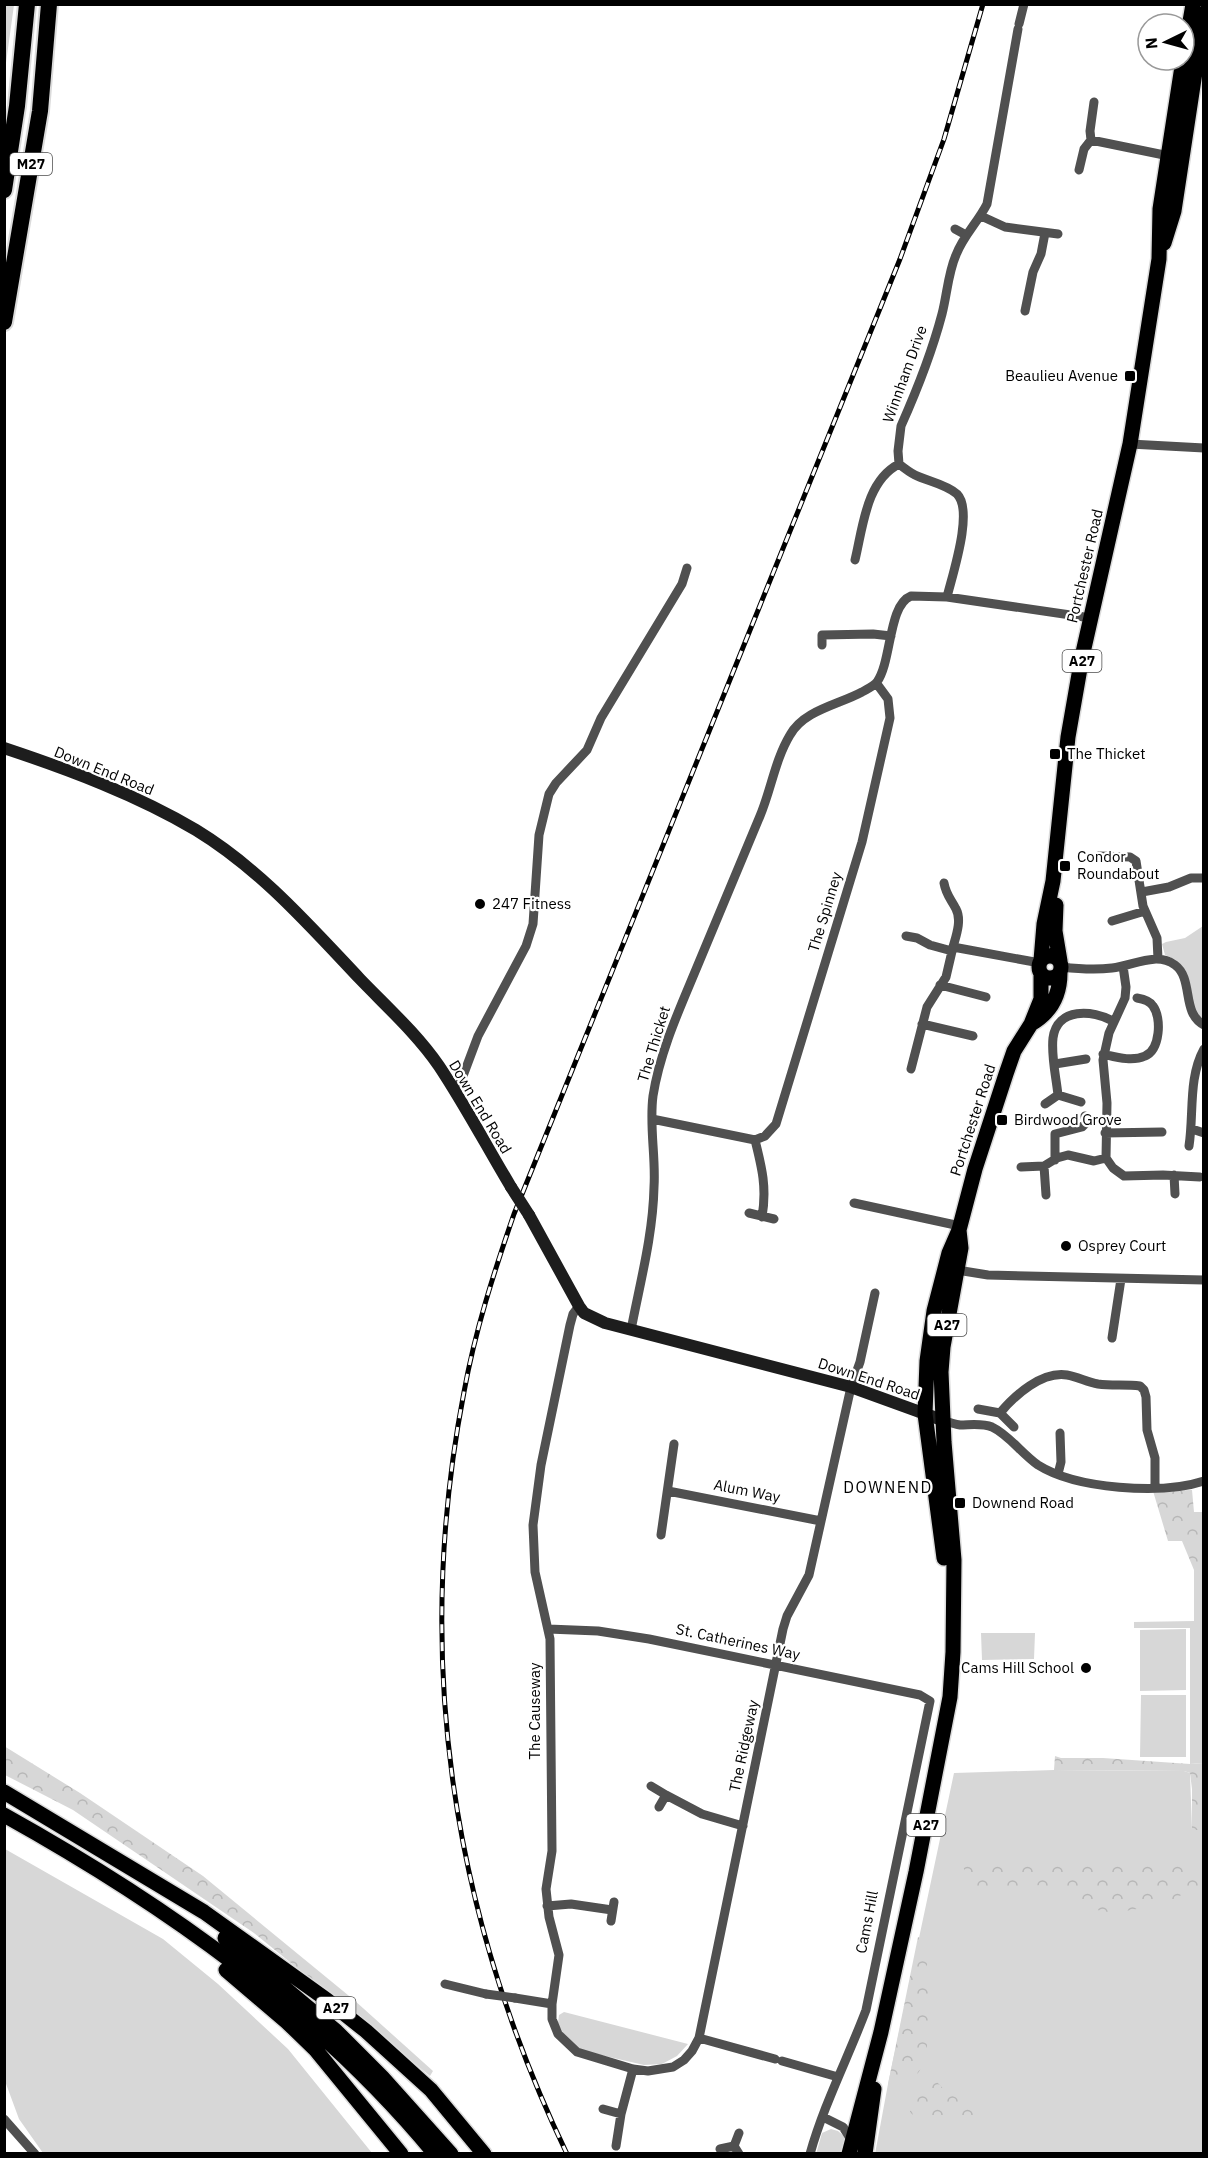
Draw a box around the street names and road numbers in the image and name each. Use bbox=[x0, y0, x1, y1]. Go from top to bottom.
road number: M27 bbox=[10, 153, 52, 175]
street label: Winnham Drive bbox=[878, 323, 931, 425]
street label: Portchester Road bbox=[1062, 507, 1107, 625]
road number: A27 bbox=[1062, 650, 1102, 672]
street label: Down End Road bbox=[52, 742, 157, 799]
street label: The Spinney bbox=[803, 869, 846, 954]
street label: The Thicket bbox=[633, 1004, 674, 1084]
street label: Down End Road bbox=[445, 1056, 516, 1157]
street label: Portchester Road bbox=[945, 1062, 1000, 1178]
road number: A27 bbox=[928, 1314, 966, 1336]
street label: Down End Road bbox=[816, 1353, 922, 1404]
street label: Alum Way bbox=[712, 1475, 783, 1506]
street label: St. Catherines Way bbox=[674, 1619, 802, 1664]
street label: The Causeway bbox=[525, 1662, 544, 1760]
street label: The Ridgeway bbox=[724, 1698, 763, 1794]
road number: A27 bbox=[906, 1814, 946, 1836]
street label: Cams Hill bbox=[851, 1889, 882, 1955]
road number: A27 bbox=[316, 1997, 356, 2019]

